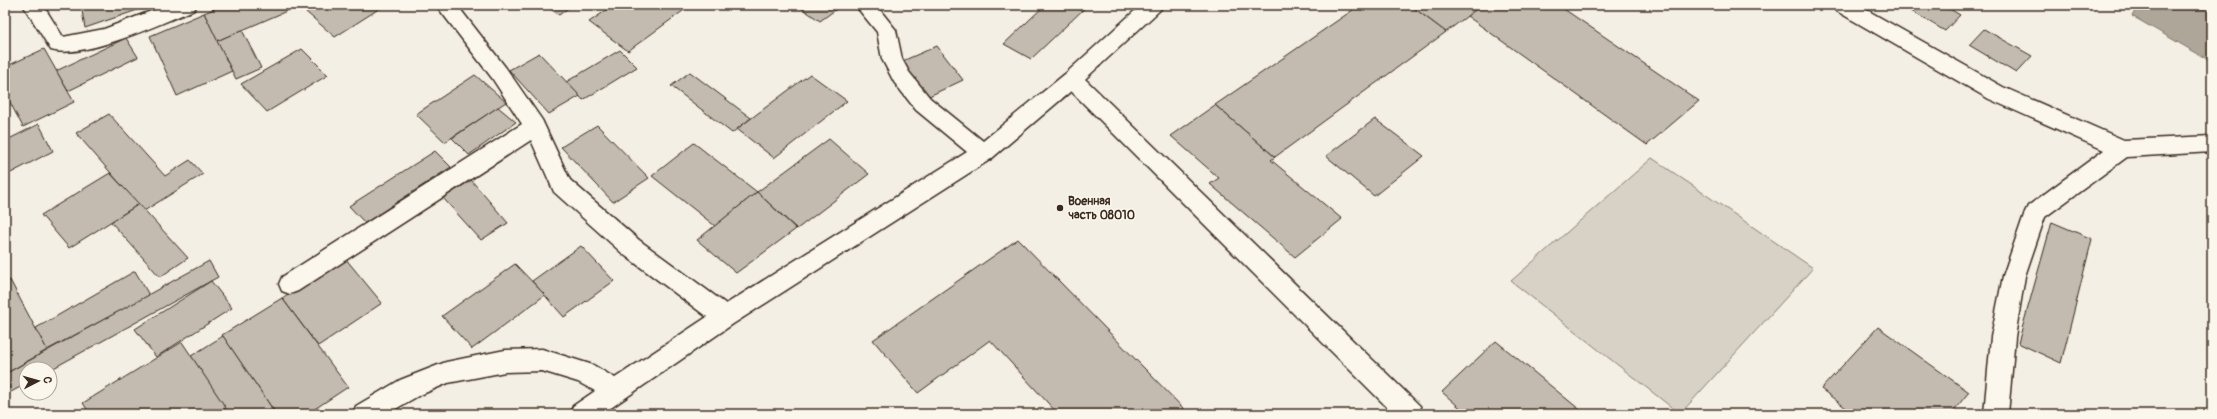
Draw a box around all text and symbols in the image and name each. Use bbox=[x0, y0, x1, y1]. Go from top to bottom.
place label: Военная часть 08010 bbox=[1068, 194, 1135, 223]
marker: Военная часть 08010 bbox=[1055, 203, 1065, 213]
north arrow bbox=[18, 361, 58, 401]
text: С bbox=[41, 376, 54, 384]

